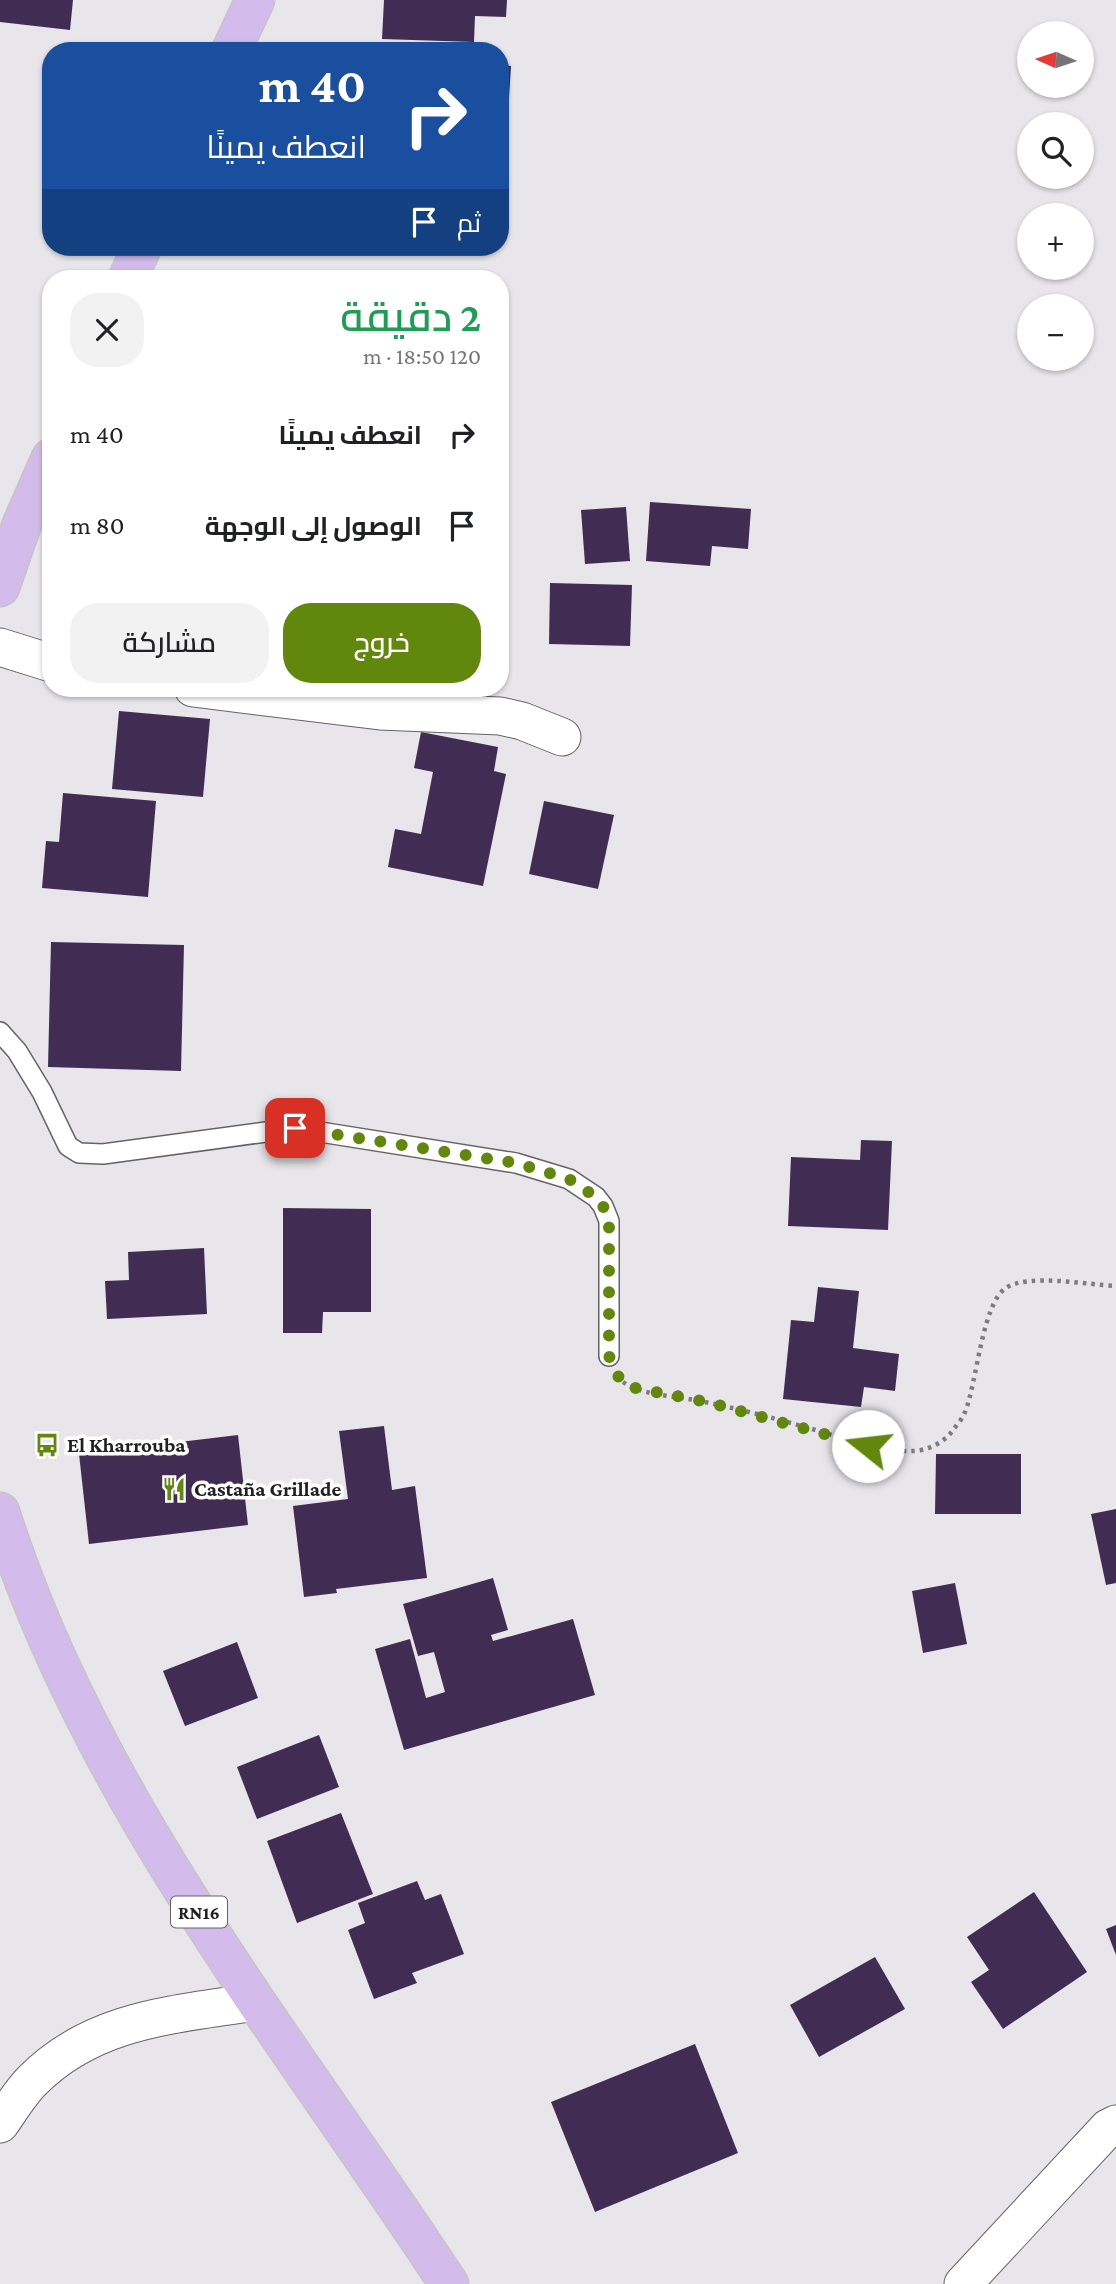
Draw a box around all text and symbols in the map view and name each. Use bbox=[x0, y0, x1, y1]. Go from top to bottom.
north arrow bbox=[1017, 21, 1094, 98]
map controls bbox=[1017, 21, 1094, 371]
text: 40 m bbox=[259, 58, 366, 113]
icon: right bbox=[390, 70, 481, 161]
button: search bbox=[1017, 112, 1094, 189]
text: انعطف يمينًا bbox=[206, 129, 366, 165]
icon: arrive bbox=[405, 203, 443, 241]
button: + bbox=[1017, 203, 1094, 280]
text: ثم bbox=[457, 209, 481, 238]
button: close bbox=[70, 293, 144, 367]
text: 2 دقيقة bbox=[340, 293, 481, 340]
button: − bbox=[1017, 294, 1094, 371]
text: 120 m · 18:50 bbox=[363, 343, 481, 369]
icon: right bbox=[443, 416, 481, 454]
text: 40 m bbox=[70, 420, 124, 449]
text: انعطف يمينًا bbox=[278, 421, 422, 450]
icon: arrive bbox=[443, 507, 481, 545]
text: 80 m bbox=[70, 511, 124, 540]
text: الوصول إلى الوجهة bbox=[205, 512, 422, 541]
button: مشاركة bbox=[70, 603, 269, 683]
button: خروج bbox=[283, 603, 481, 683]
pin bbox=[265, 1098, 325, 1158]
icon: arrive bbox=[276, 1109, 314, 1147]
position arrow bbox=[831, 1409, 905, 1483]
bus stop icon: El Kharrouba bbox=[33, 1431, 61, 1459]
place label: El Kharrouba bbox=[67, 1433, 186, 1457]
restaurant icon: Castaña Grillade bbox=[160, 1475, 188, 1503]
place label: Castaña Grillade bbox=[194, 1477, 341, 1501]
road number: RN16 bbox=[171, 1896, 227, 1928]

